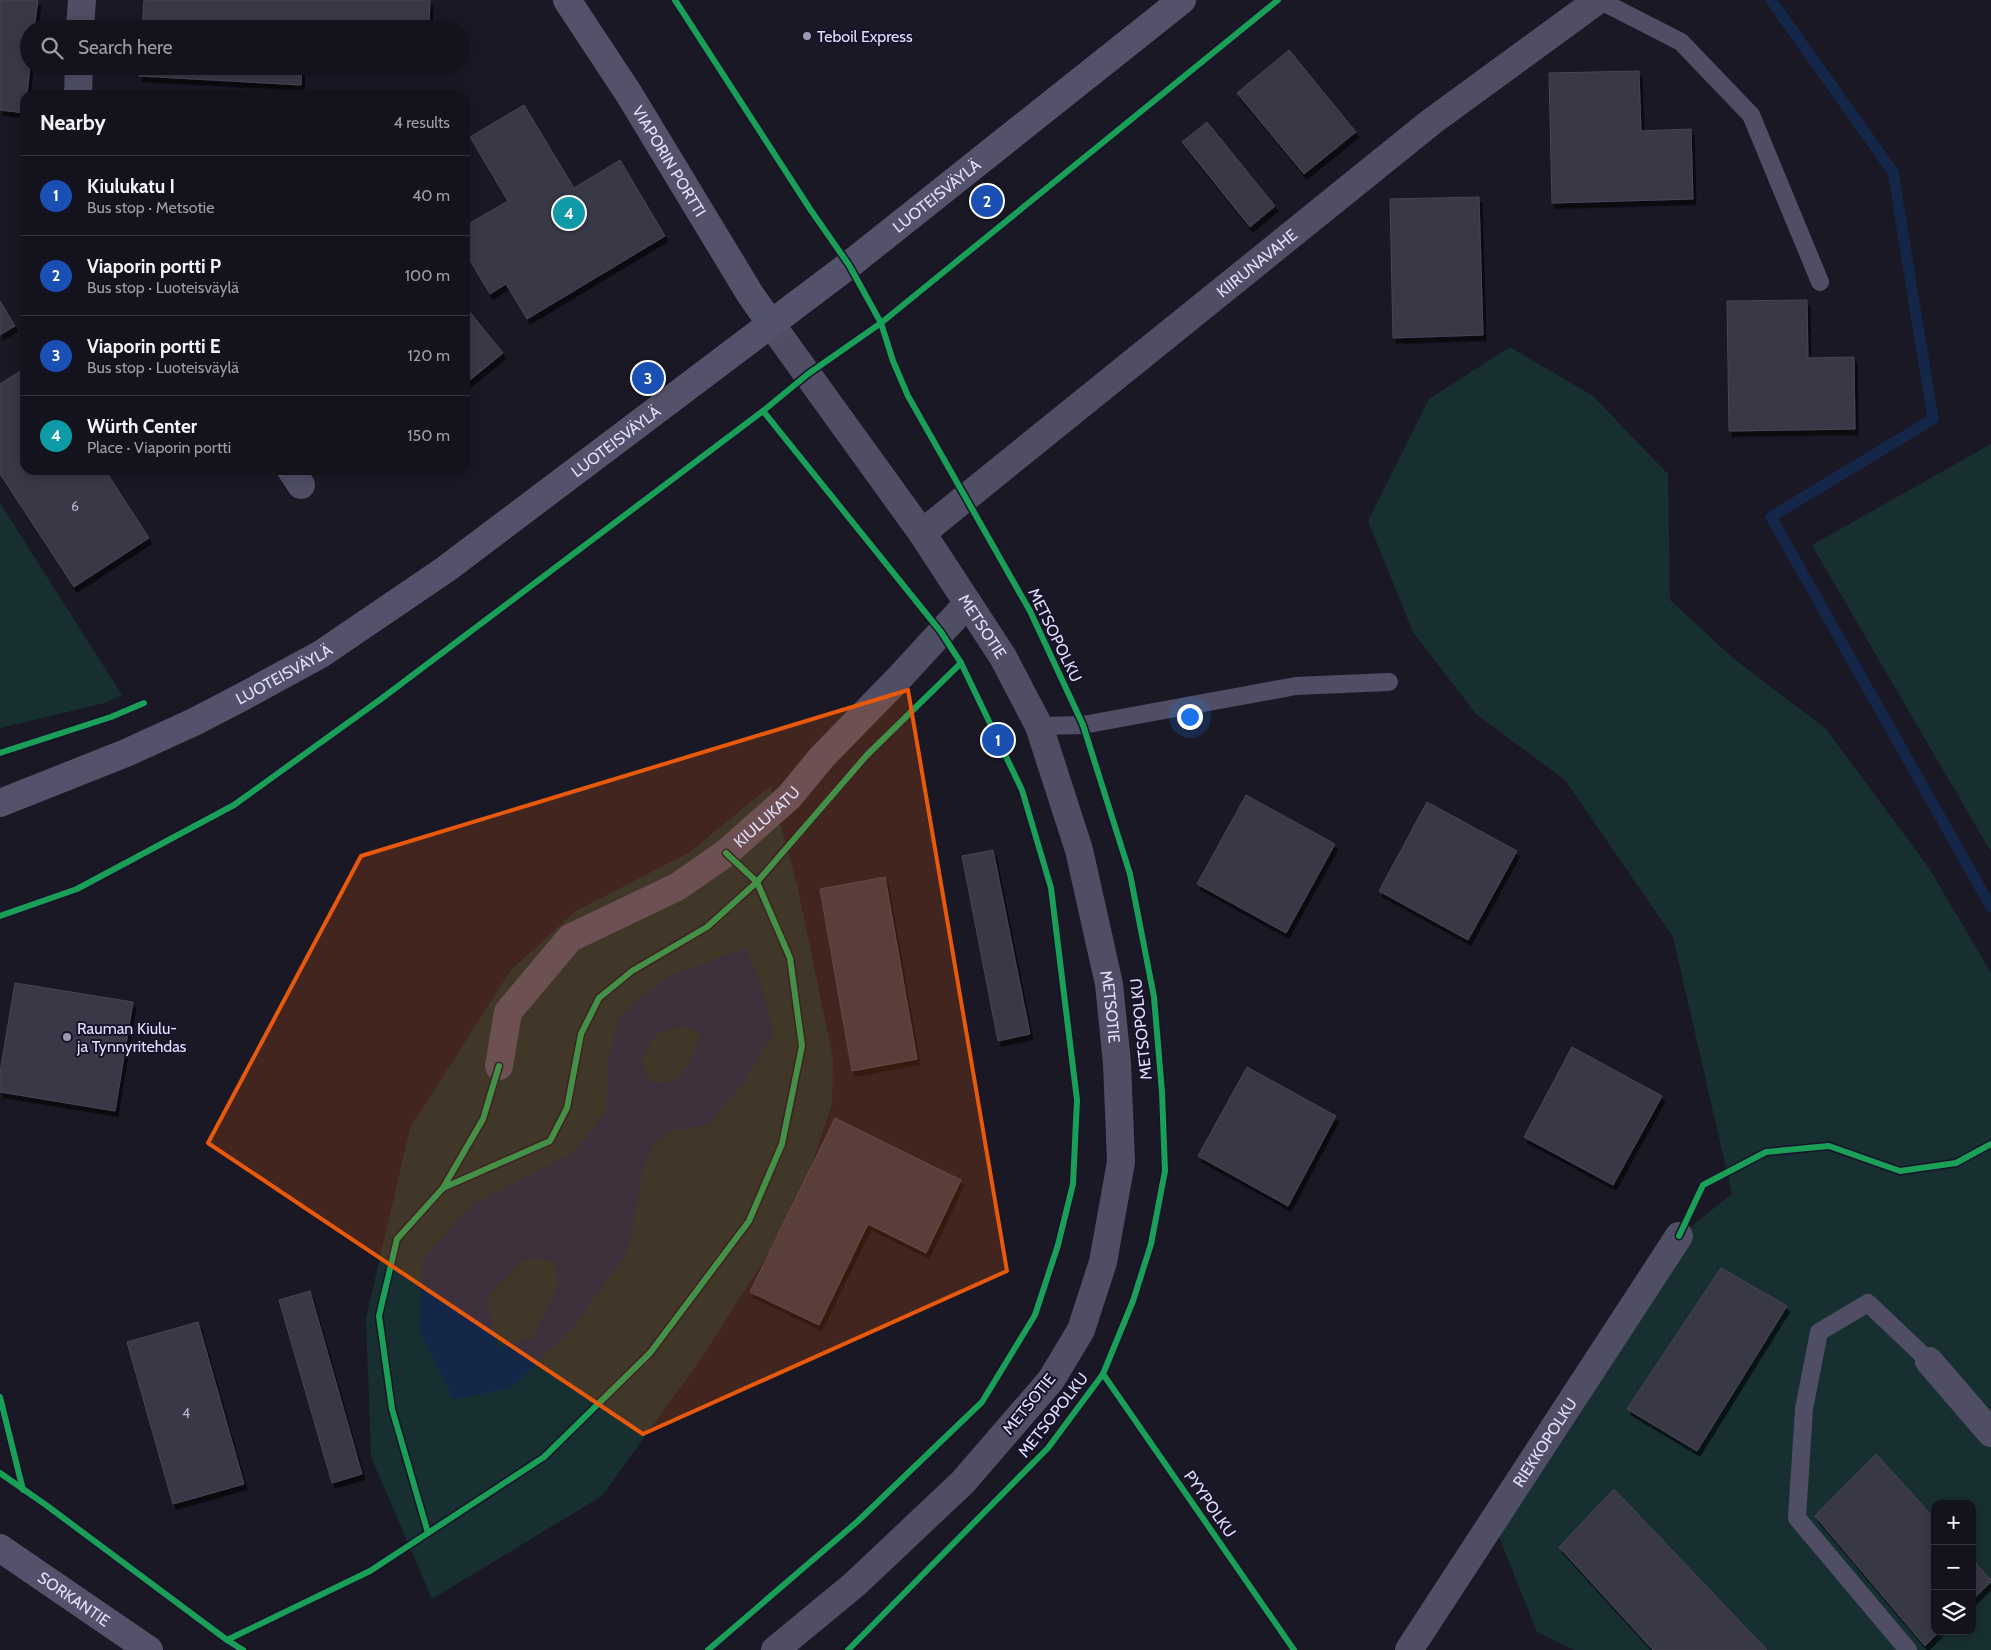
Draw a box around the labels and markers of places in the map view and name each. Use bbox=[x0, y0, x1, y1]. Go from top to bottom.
place label: Teboil Express bbox=[817, 27, 913, 46]
marker: Teboil Express bbox=[801, 30, 813, 42]
pin: 2 bbox=[971, 182, 1003, 220]
pin: 4 bbox=[553, 194, 585, 232]
pin: 3 bbox=[632, 359, 664, 397]
pin: 1 bbox=[982, 721, 1014, 759]
place label: Rauman Kiulu- ja Tynnyritehdas bbox=[76, 1019, 187, 1056]
marker: Rauman Kiulu- ja Tynnyritehdas bbox=[61, 1031, 73, 1043]

